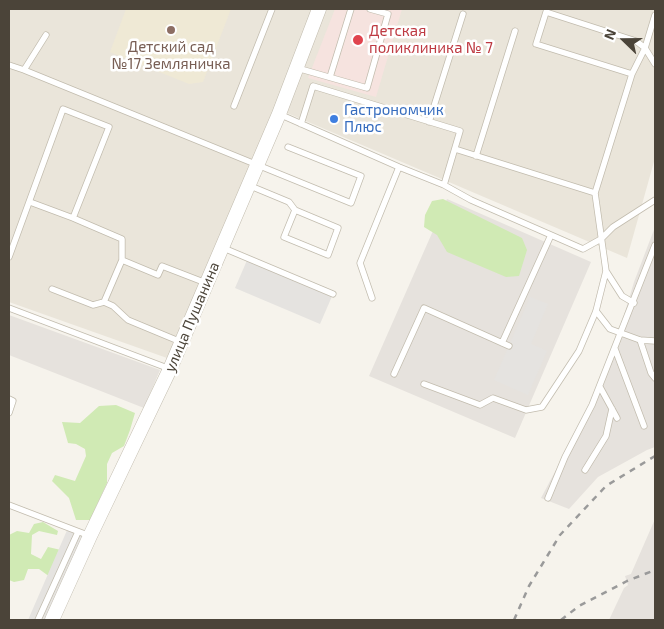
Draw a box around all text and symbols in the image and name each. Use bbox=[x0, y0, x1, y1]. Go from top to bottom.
north arrow bbox=[599, 15, 649, 65]
place label: Детская поликлиника № 7 bbox=[369, 22, 493, 57]
marker: Детский сад №17 Земляничка bbox=[165, 24, 177, 36]
text: N bbox=[600, 26, 619, 42]
marker: Детская поликлиника № 7 bbox=[351, 33, 365, 47]
place label: Детский сад №17 Земляничка bbox=[112, 38, 230, 73]
place label: Гастрономчик Плюс bbox=[344, 101, 444, 136]
marker: Гастрономчик Плюс bbox=[328, 113, 340, 125]
street label: улица Пушанина bbox=[161, 259, 223, 375]

